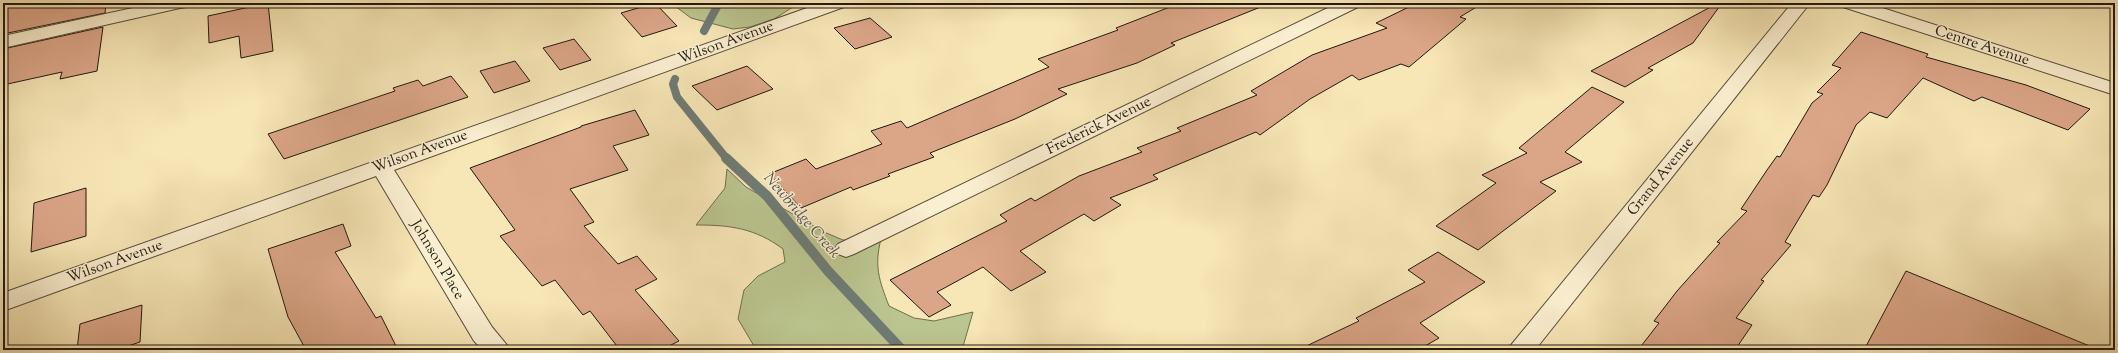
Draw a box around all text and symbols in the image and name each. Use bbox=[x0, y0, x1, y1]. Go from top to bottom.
street label: Wilson Avenue bbox=[675, 16, 777, 70]
street label: Centre Avenue bbox=[1932, 21, 2032, 71]
street label: Frederick Avenue bbox=[1043, 92, 1155, 160]
street label: Wilson Avenue bbox=[369, 125, 471, 179]
street label: Grand Avenue bbox=[1623, 133, 1699, 221]
water label: Newbridge Creek bbox=[757, 168, 845, 264]
street label: Johnson Place bbox=[404, 215, 469, 304]
street label: Wilson Avenue bbox=[64, 235, 166, 289]

